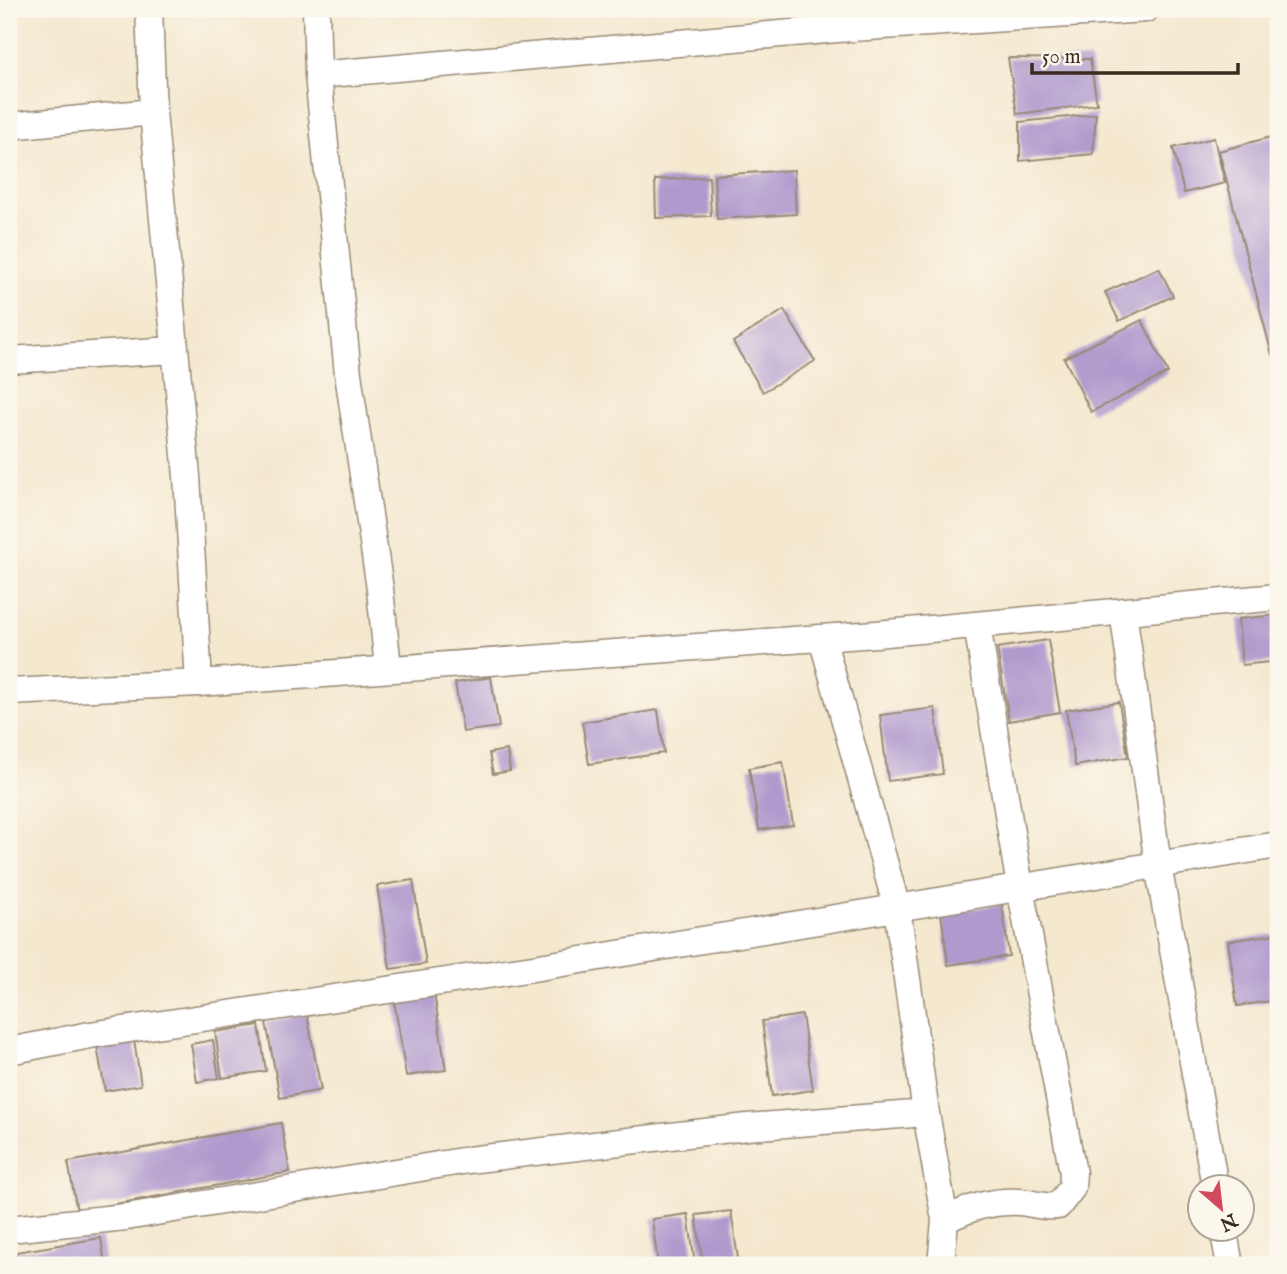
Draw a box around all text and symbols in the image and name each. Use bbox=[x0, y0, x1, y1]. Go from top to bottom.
scale bar bbox=[1032, 32, 1238, 76]
text: 50 m bbox=[1042, 44, 1081, 71]
north arrow bbox=[1186, 1172, 1256, 1242]
text: N bbox=[1215, 1206, 1242, 1236]

